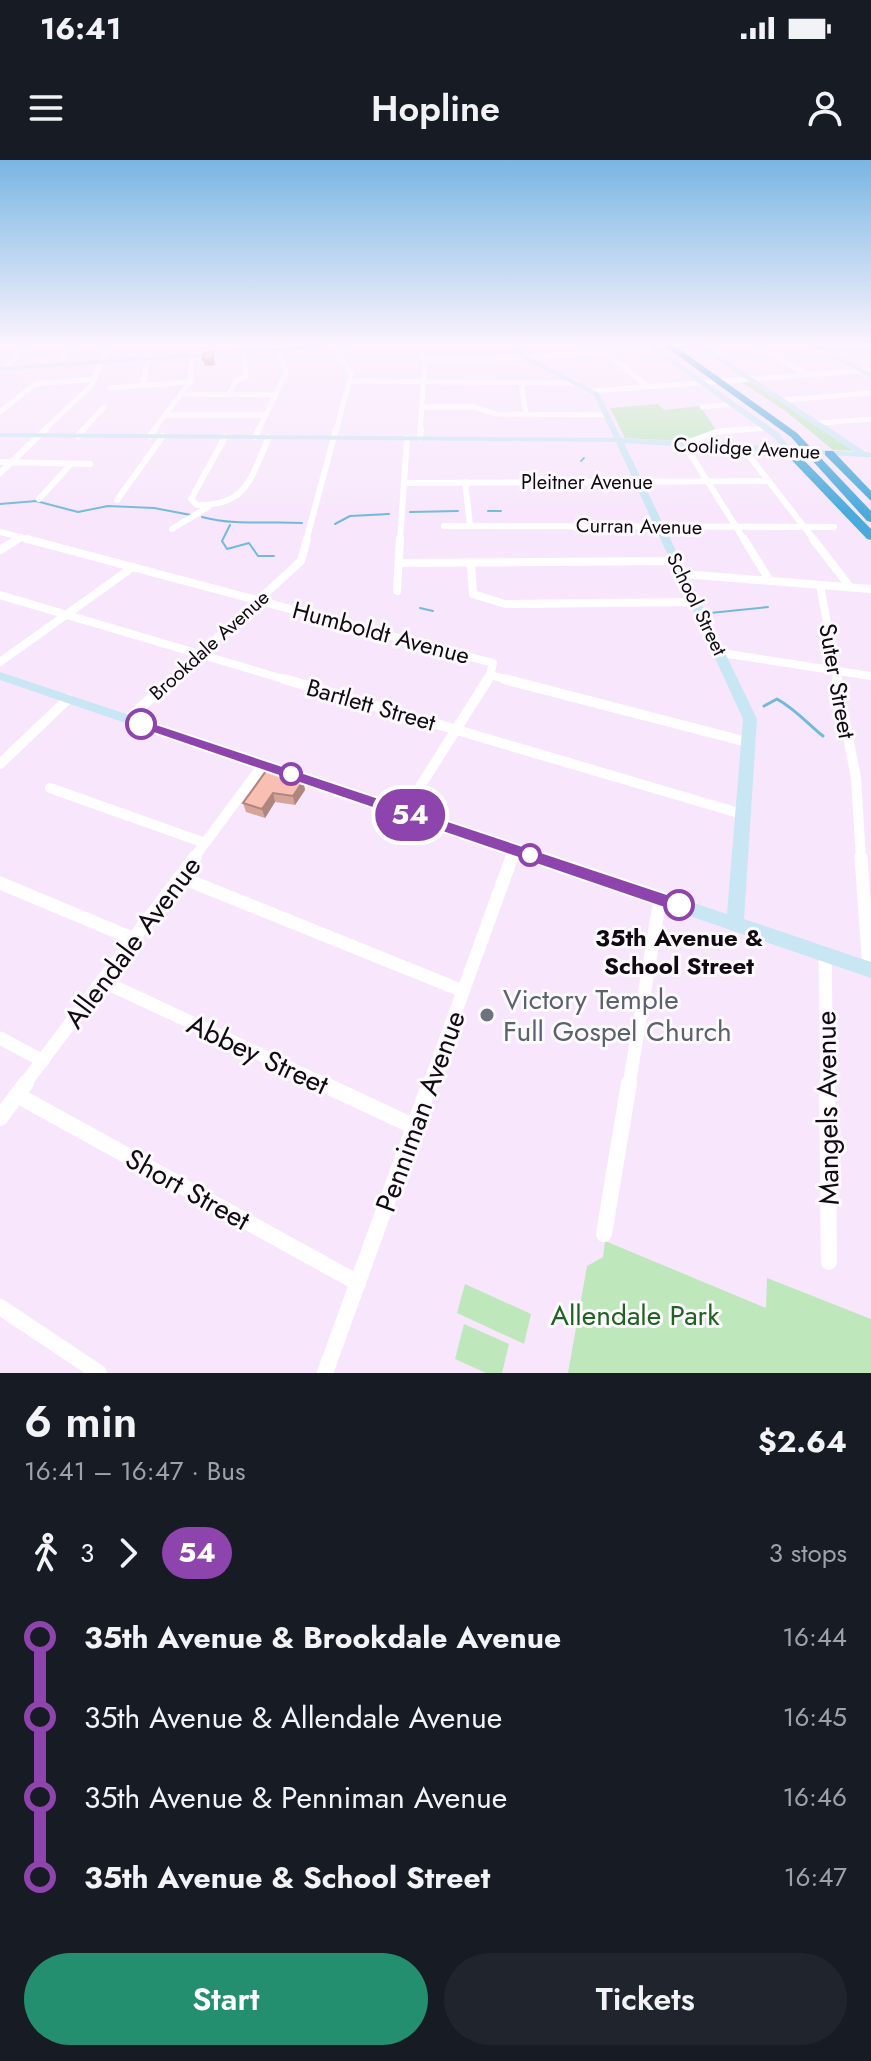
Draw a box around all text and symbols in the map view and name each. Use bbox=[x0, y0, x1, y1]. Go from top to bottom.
text: 16:41 bbox=[40, 7, 121, 50]
text: Hopline bbox=[371, 82, 500, 134]
icon: menu bbox=[24, 86, 68, 130]
icon: person bbox=[803, 86, 847, 130]
street label: Coolidge Avenue bbox=[673, 430, 821, 467]
street label: Pleitner Avenue bbox=[521, 468, 653, 497]
street label: Curran Avenue bbox=[576, 511, 702, 542]
street label: School Street bbox=[659, 548, 734, 661]
street label: Brookdale Avenue bbox=[143, 584, 276, 707]
street label: Humboldt Avenue bbox=[289, 592, 474, 673]
street label: Suter Street bbox=[810, 620, 865, 742]
street label: Bartlett Street bbox=[302, 669, 440, 740]
unlabelled marker bbox=[126, 709, 156, 739]
unlabelled marker bbox=[280, 763, 302, 785]
line badge: 54 bbox=[374, 789, 446, 841]
text: 54 bbox=[391, 794, 429, 835]
unlabelled marker bbox=[519, 844, 541, 866]
street label: Allendale Avenue bbox=[54, 848, 211, 1037]
marker: 35th Avenue & School Street bbox=[664, 890, 694, 920]
place label: 35th Avenue & School Street bbox=[595, 920, 763, 983]
place label: Victory Temple Full Gospel Church bbox=[503, 979, 732, 1052]
street label: Abbey Street bbox=[180, 1004, 336, 1105]
street label: Penniman Avenue bbox=[365, 1005, 476, 1217]
marker: Victory Temple Full Gospel Church bbox=[478, 1006, 496, 1024]
street label: Mangels Avenue bbox=[805, 1010, 850, 1206]
street label: Short Street bbox=[118, 1138, 258, 1241]
park label: Allendale Park bbox=[550, 1295, 720, 1336]
text: 6 min bbox=[24, 1390, 137, 1454]
text: $2.64 bbox=[758, 1420, 847, 1463]
text: 16:41 – 16:47 · Bus bbox=[24, 1452, 246, 1490]
icon: walk bbox=[24, 1531, 68, 1575]
icon: forward bbox=[106, 1531, 150, 1575]
text: 54 bbox=[178, 1532, 216, 1573]
text: 3 bbox=[80, 1534, 94, 1572]
text: 3 stops bbox=[769, 1534, 847, 1572]
text: 35th Avenue & Brookdale Avenue bbox=[84, 1616, 561, 1659]
text: 16:44 bbox=[782, 1618, 847, 1656]
text: 35th Avenue & Allendale Avenue bbox=[84, 1696, 502, 1739]
text: 16:45 bbox=[783, 1698, 847, 1736]
text: 35th Avenue & Penniman Avenue bbox=[84, 1776, 507, 1819]
text: 16:46 bbox=[782, 1778, 847, 1816]
text: 35th Avenue & School Street bbox=[84, 1856, 490, 1899]
text: 16:47 bbox=[784, 1858, 847, 1896]
button: Start bbox=[24, 1953, 428, 2045]
button: Tickets bbox=[444, 1953, 847, 2045]

